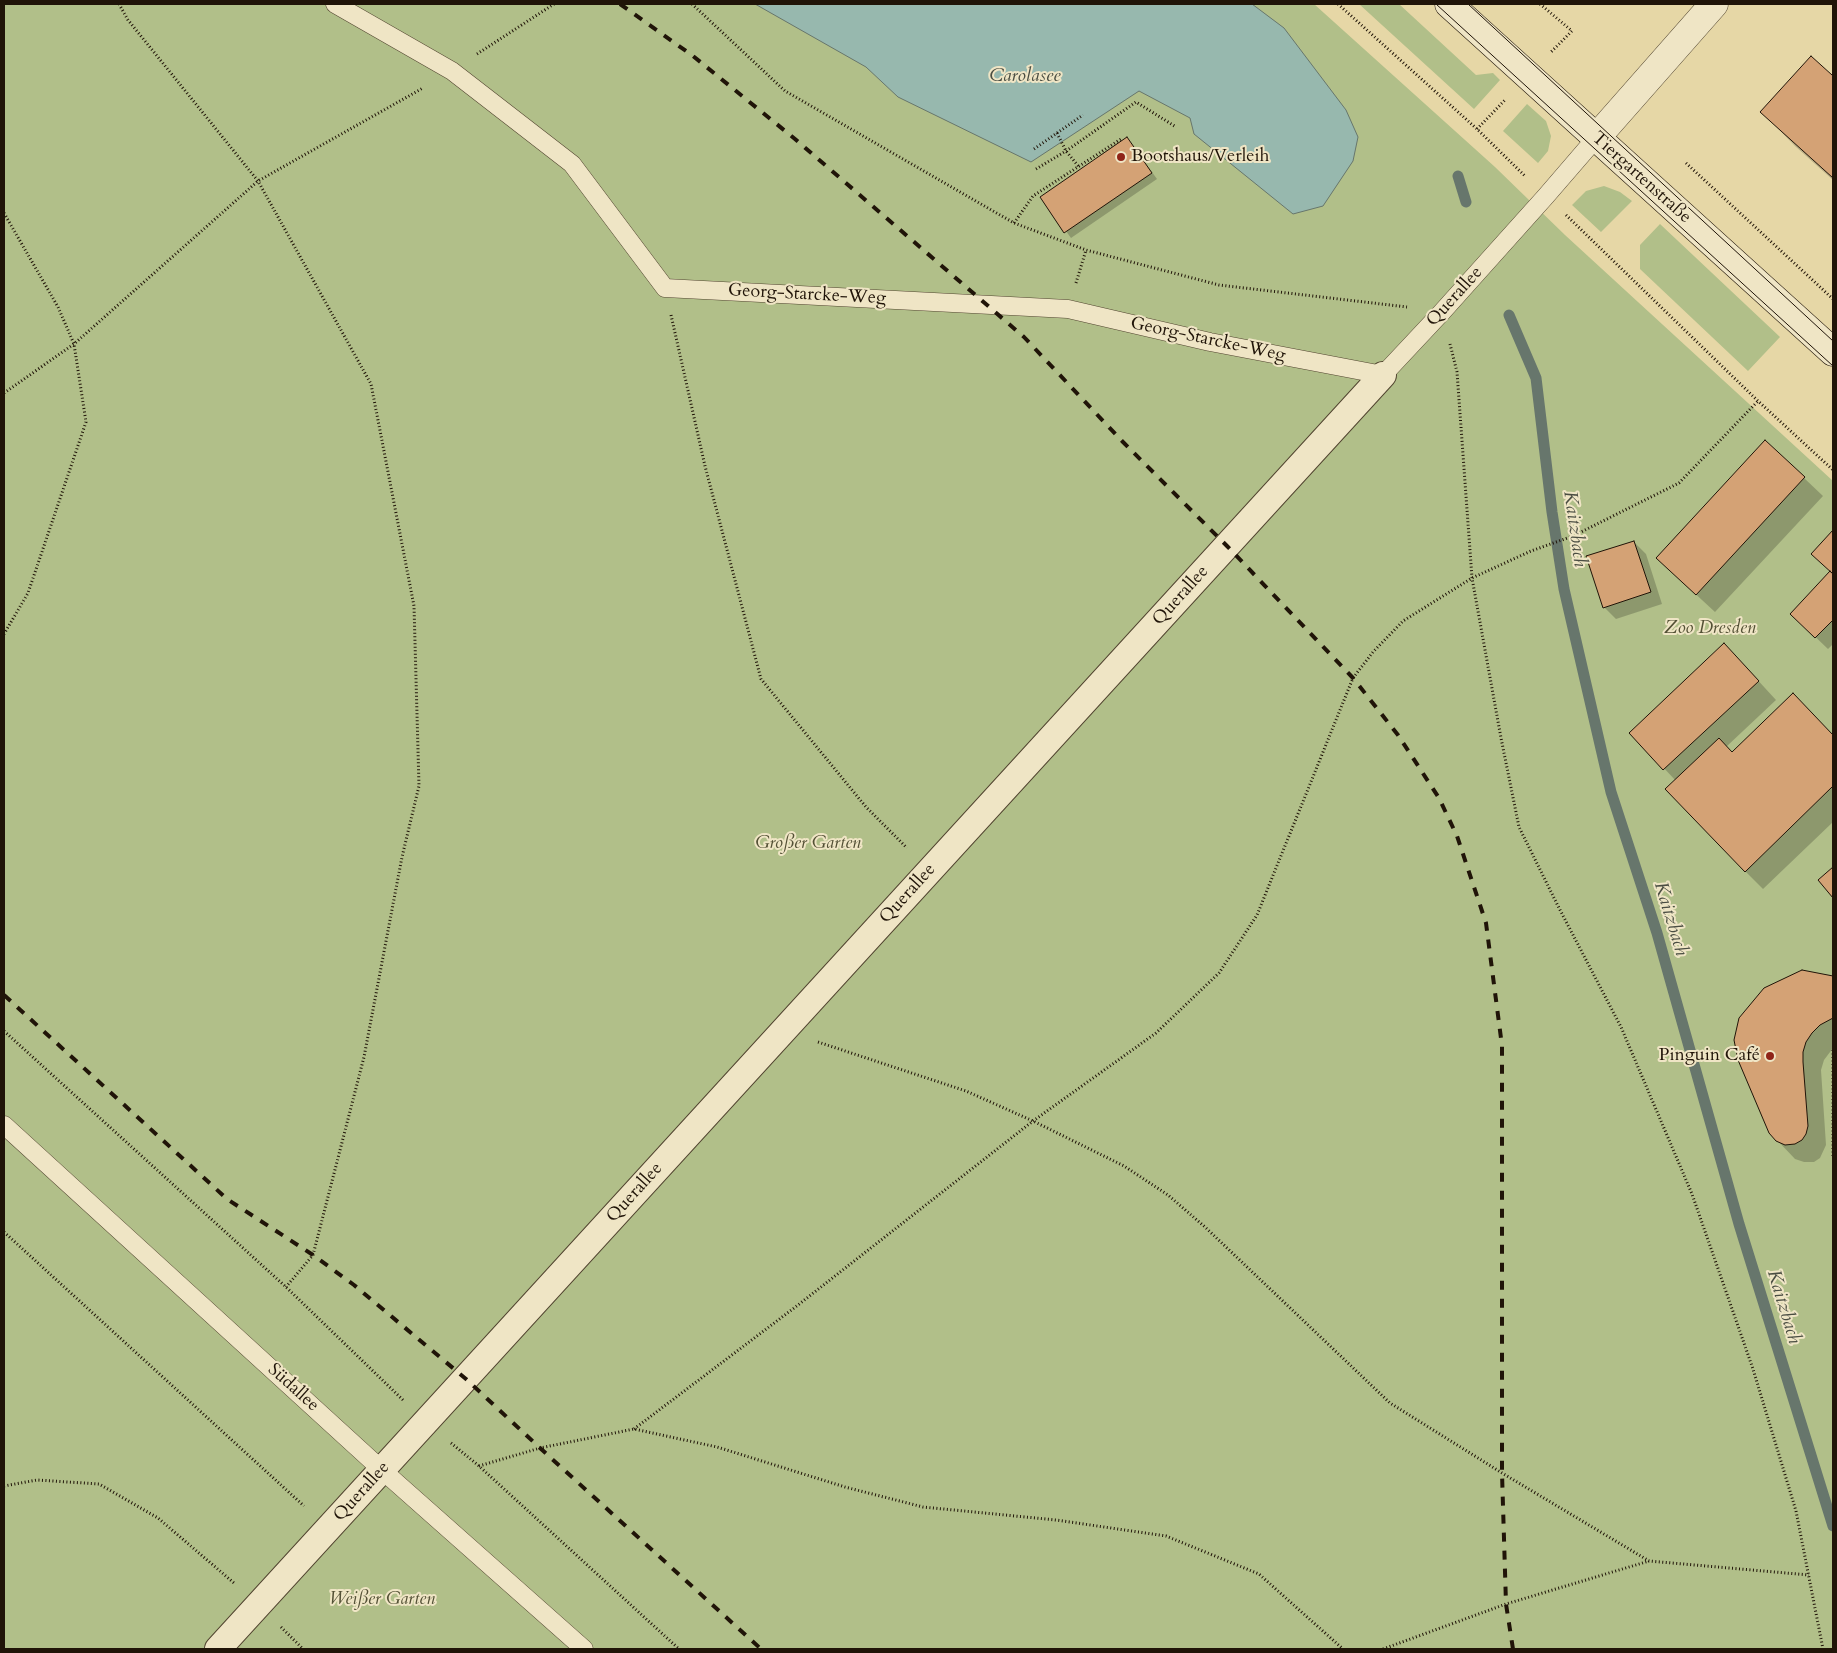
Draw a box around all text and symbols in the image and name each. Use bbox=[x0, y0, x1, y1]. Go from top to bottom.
water label: Carolasee bbox=[989, 66, 1061, 88]
street label: Tiergartenstraße bbox=[1587, 128, 1695, 228]
place label: Bootshaus/Verleih bbox=[1131, 146, 1269, 168]
marker: Bootshaus/Verleih bbox=[1115, 151, 1127, 163]
street label: Querallee bbox=[1422, 262, 1488, 332]
street label: Georg-Starcke-Weg bbox=[728, 280, 886, 310]
street label: Georg-Starcke-Weg bbox=[1128, 313, 1288, 367]
water label: Kaitzbach bbox=[1557, 490, 1591, 568]
street label: Querallee bbox=[1148, 561, 1214, 631]
park label: Zoo Dresden bbox=[1664, 618, 1756, 640]
park label: Großer Garten bbox=[755, 833, 861, 855]
street label: Querallee bbox=[875, 859, 941, 929]
water label: Kaitzbach bbox=[1648, 879, 1692, 959]
place label: Pinguin Café bbox=[1659, 1045, 1760, 1067]
marker: Pinguin Café bbox=[1764, 1050, 1776, 1062]
street label: Querallee bbox=[602, 1158, 668, 1228]
water label: Kaitzbach bbox=[1761, 1267, 1805, 1347]
street label: Südallee bbox=[263, 1359, 323, 1417]
street label: Querallee bbox=[329, 1457, 395, 1527]
park label: Weißer Garten bbox=[329, 1589, 435, 1611]

